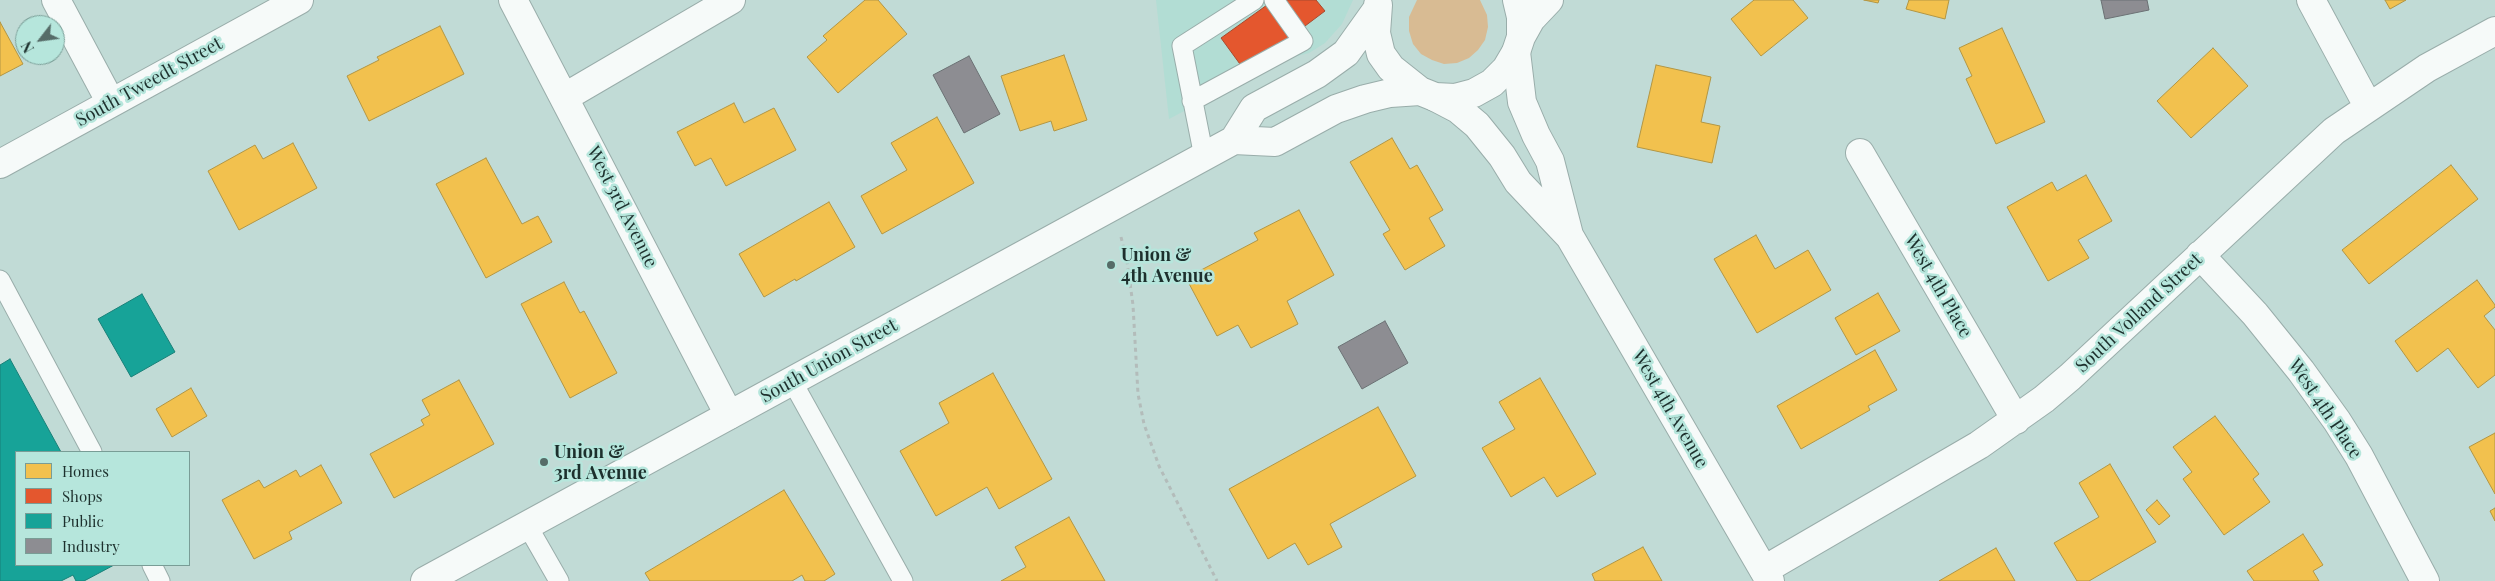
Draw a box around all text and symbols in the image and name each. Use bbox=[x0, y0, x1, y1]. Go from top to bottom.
north arrow bbox=[15, 15, 65, 65]
street label: South Tweedt Street bbox=[72, 33, 226, 131]
text: N bbox=[17, 38, 38, 56]
street label: West 3rd Avenue bbox=[582, 143, 662, 271]
street label: West 4th Place bbox=[1900, 230, 1976, 342]
place label: Union & 4th Avenue bbox=[1121, 244, 1213, 286]
street label: South Volland Street bbox=[2071, 249, 2207, 377]
marker: Union & 4th Avenue bbox=[1105, 259, 1117, 271]
street label: South Union Street bbox=[757, 314, 901, 408]
street label: West 4th Avenue bbox=[1627, 346, 1713, 472]
street label: West 4th Place bbox=[2284, 355, 2366, 463]
place label: Union & 3rd Avenue bbox=[554, 441, 647, 484]
legend bbox=[15, 451, 190, 566]
marker: Union & 3rd Avenue bbox=[538, 456, 550, 468]
text: Homes bbox=[62, 461, 109, 481]
text: Shops bbox=[62, 486, 103, 506]
text: Public bbox=[62, 511, 104, 531]
text: Industry bbox=[62, 536, 120, 556]

